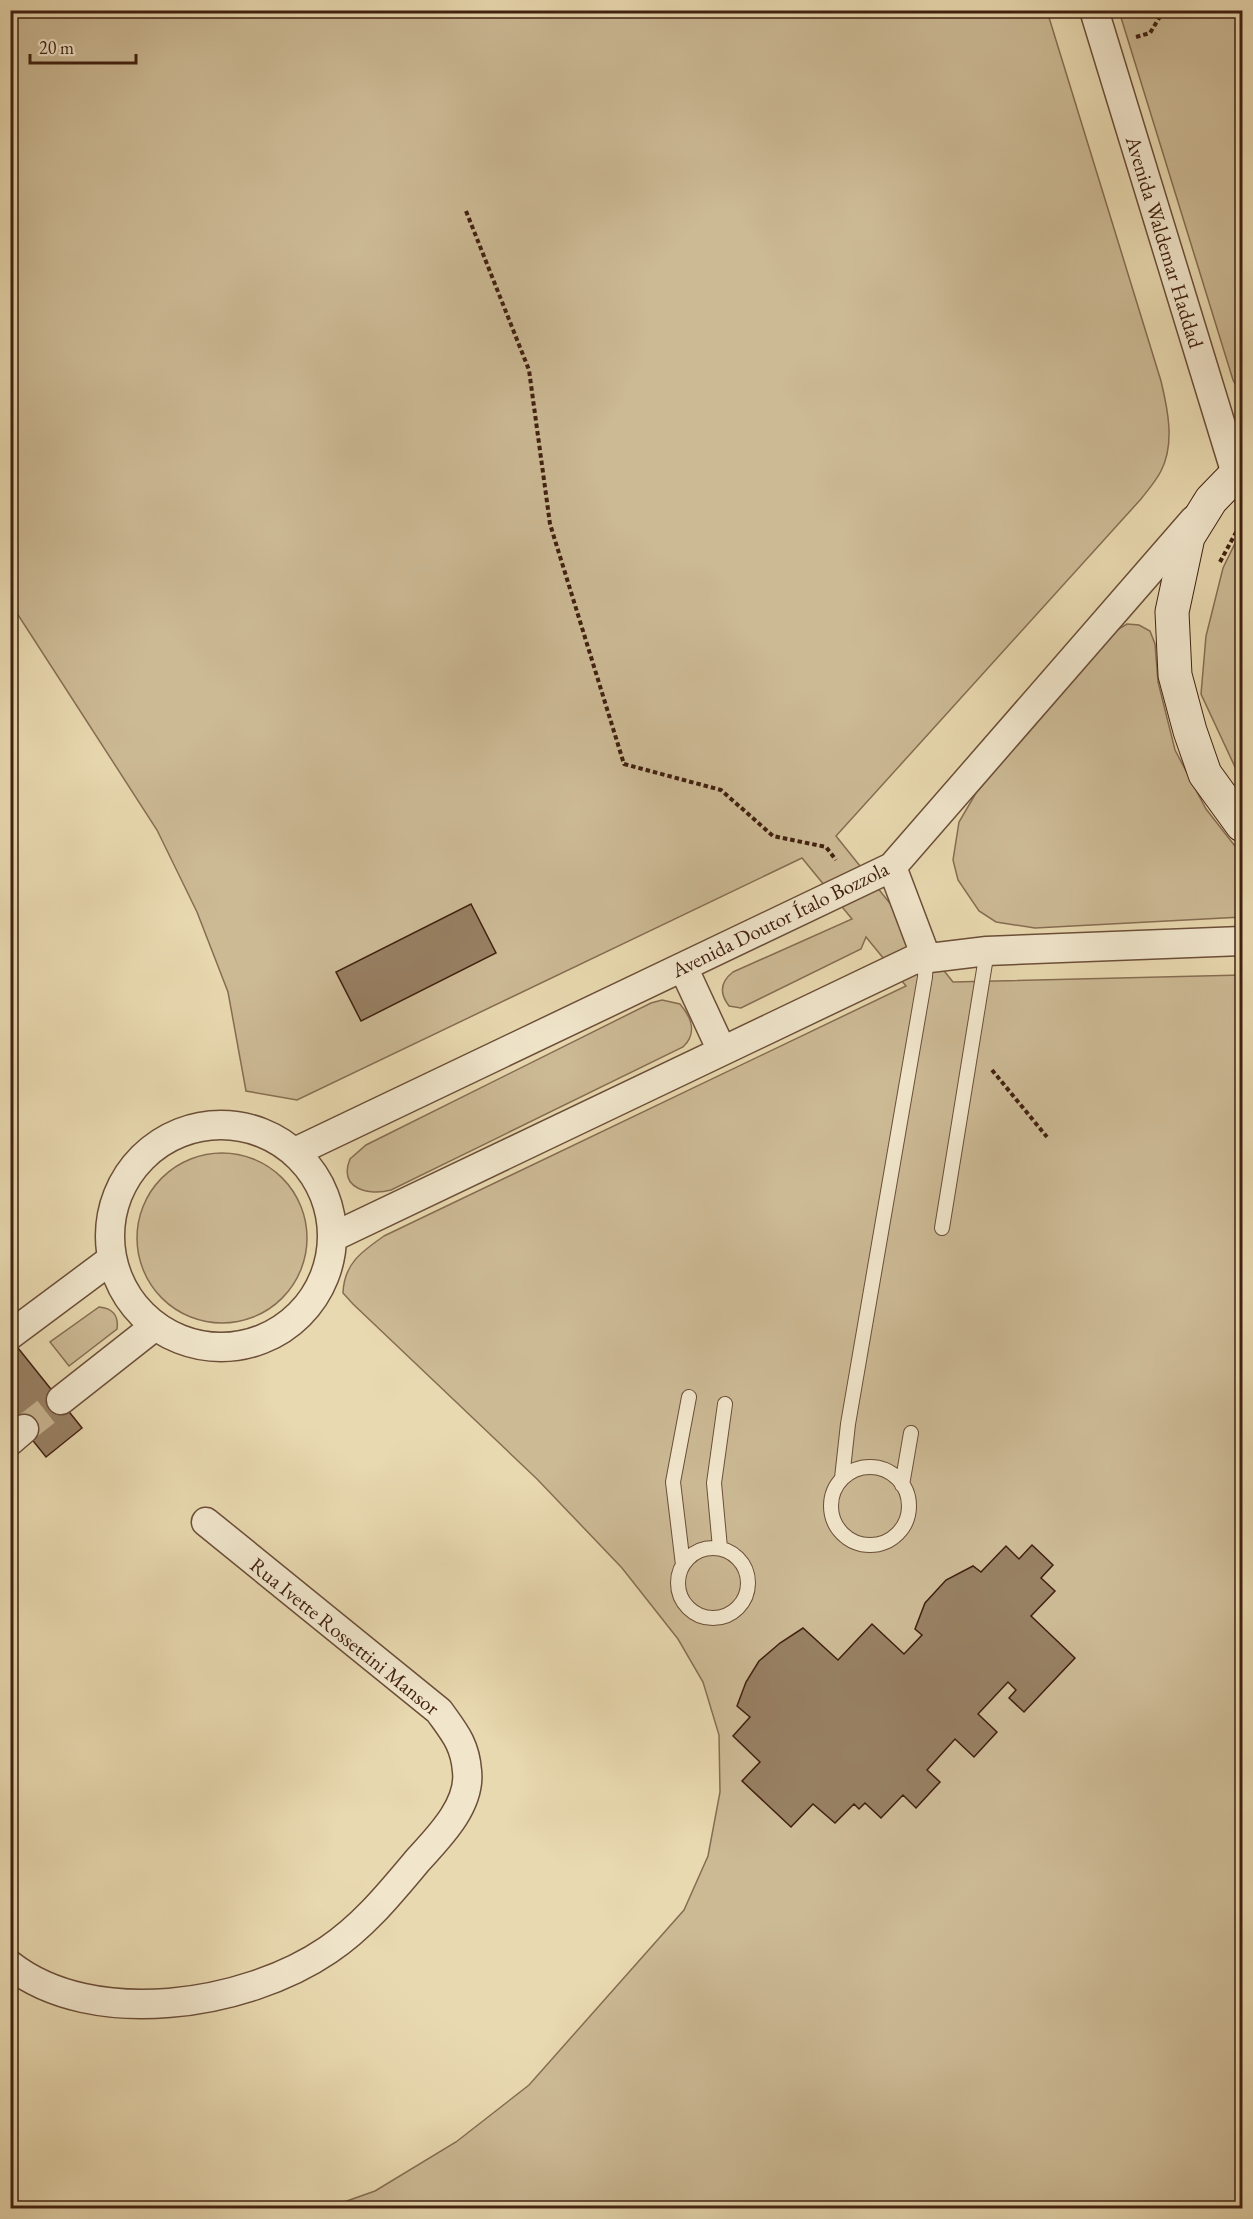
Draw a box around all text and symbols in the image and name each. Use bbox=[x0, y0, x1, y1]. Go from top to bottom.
scale bar bbox=[30, 27, 136, 65]
text: 20 m bbox=[39, 36, 74, 59]
street label: Avenida Waldemar Haddad bbox=[1120, 132, 1210, 352]
street label: Avenida Doutor Ítalo Bozzola bbox=[666, 854, 894, 984]
street label: Rua Ivette Rossettini Mansor bbox=[245, 1551, 445, 1721]

